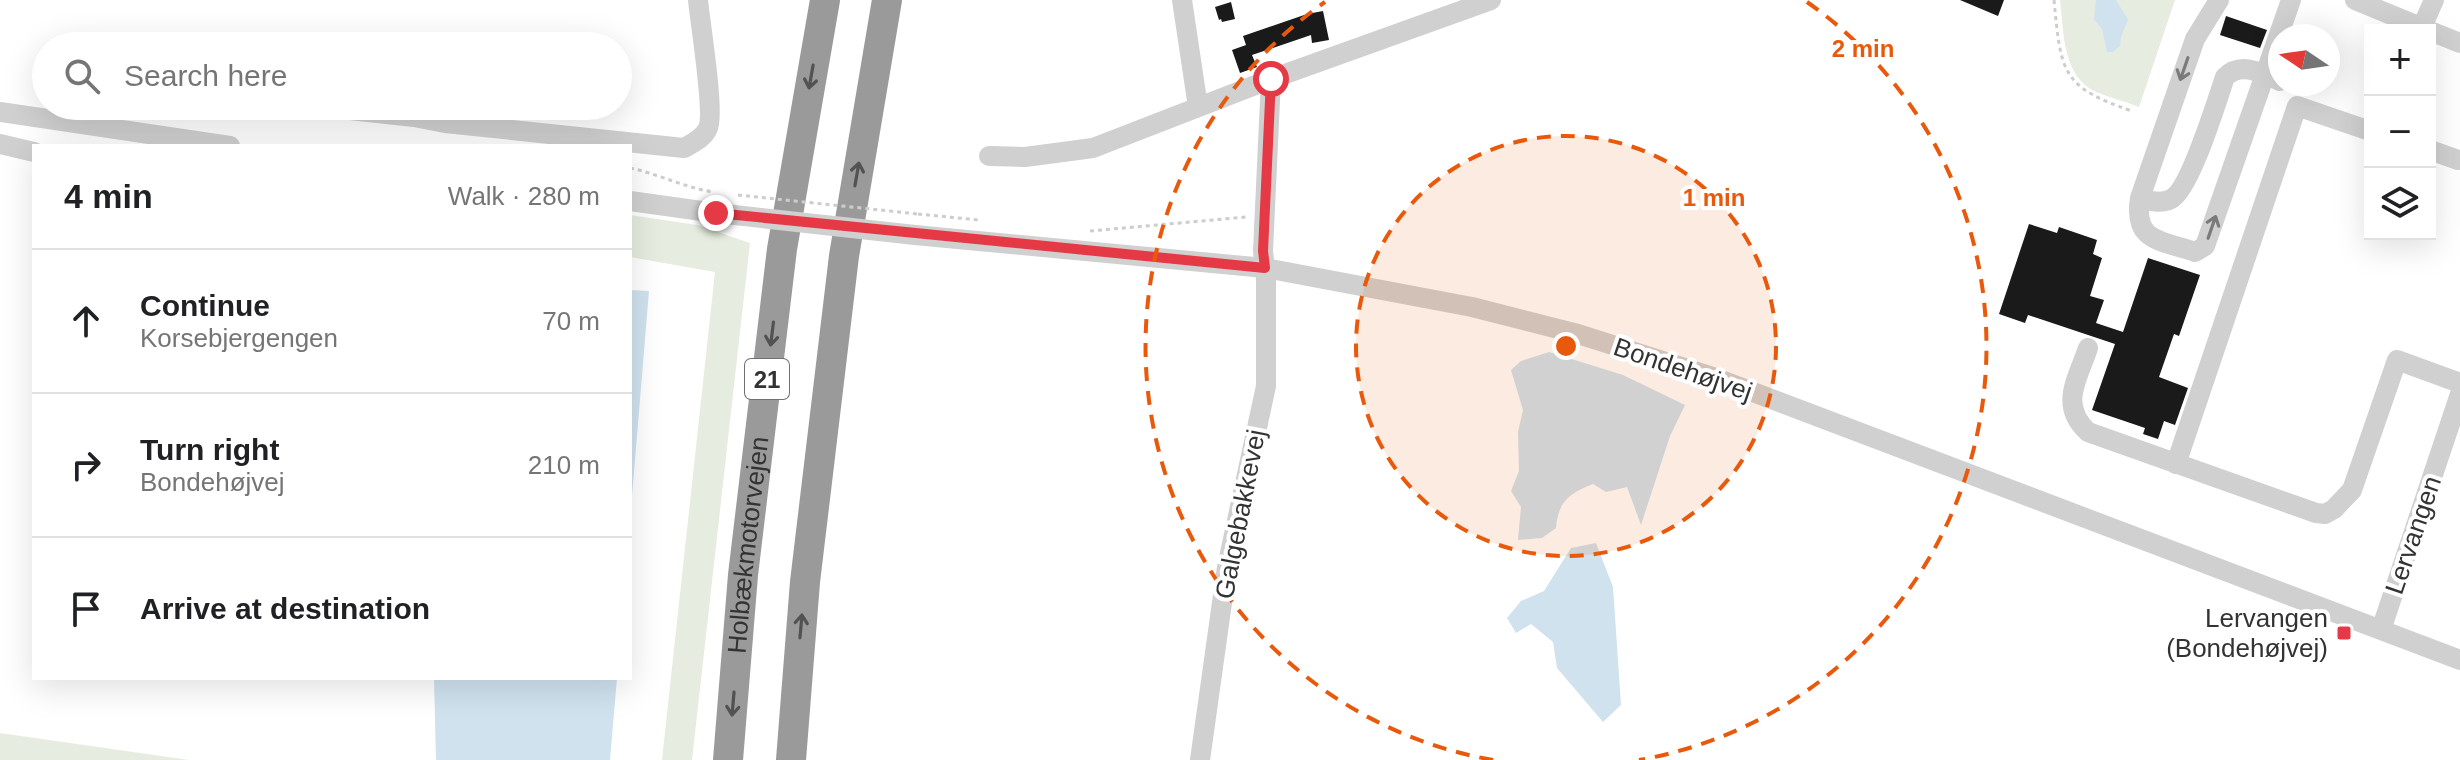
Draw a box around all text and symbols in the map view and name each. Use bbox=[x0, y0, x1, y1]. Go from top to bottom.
north arrow bbox=[2268, 24, 2340, 96]
map controls bbox=[2364, 24, 2436, 240]
button: + bbox=[2364, 24, 2436, 96]
search box bbox=[32, 32, 632, 120]
text: 2 min bbox=[1832, 35, 1894, 62]
icon: search bbox=[60, 54, 104, 98]
one-way arrow bbox=[2176, 56, 2191, 81]
text: Search here bbox=[124, 59, 287, 92]
route start bbox=[1253, 61, 1289, 97]
one-way arrow bbox=[803, 64, 818, 89]
button: − bbox=[2364, 96, 2436, 168]
one-way arrow bbox=[851, 162, 866, 187]
button: layers bbox=[2364, 168, 2436, 240]
text: 4 min bbox=[64, 177, 153, 215]
text: Walk · 280 m bbox=[448, 181, 600, 211]
text: 1 min bbox=[1683, 184, 1745, 211]
route end bbox=[698, 195, 734, 231]
one-way arrow bbox=[2206, 215, 2220, 240]
text: Continue bbox=[140, 289, 270, 322]
icon: ahead bbox=[64, 299, 108, 343]
text: 70 m bbox=[542, 306, 600, 336]
one-way arrow bbox=[764, 321, 779, 346]
text: Korsebjergengen bbox=[140, 323, 338, 353]
street label: Bondehøjvej bbox=[1610, 331, 1756, 407]
centre of rings bbox=[1552, 332, 1580, 360]
road number: 21 bbox=[745, 359, 789, 399]
street label: Galgebakkevej bbox=[1209, 427, 1271, 601]
text: Turn right bbox=[140, 433, 279, 466]
street label: Holbækmotorvejen bbox=[722, 435, 774, 655]
icon: right bbox=[64, 443, 108, 487]
text: 210 m bbox=[528, 450, 600, 480]
text: Bondehøjvej bbox=[140, 467, 285, 497]
street label: Lervangen bbox=[2379, 472, 2447, 598]
icon: arrive bbox=[64, 587, 108, 631]
text: Arrive at destination bbox=[140, 592, 430, 625]
place label: Lervangen (Bondehøjvej) bbox=[2166, 603, 2328, 663]
one-way arrow bbox=[794, 613, 809, 640]
marker: Lervangen (Bondehøjvej) bbox=[2335, 624, 2353, 642]
one-way arrow bbox=[725, 690, 740, 717]

